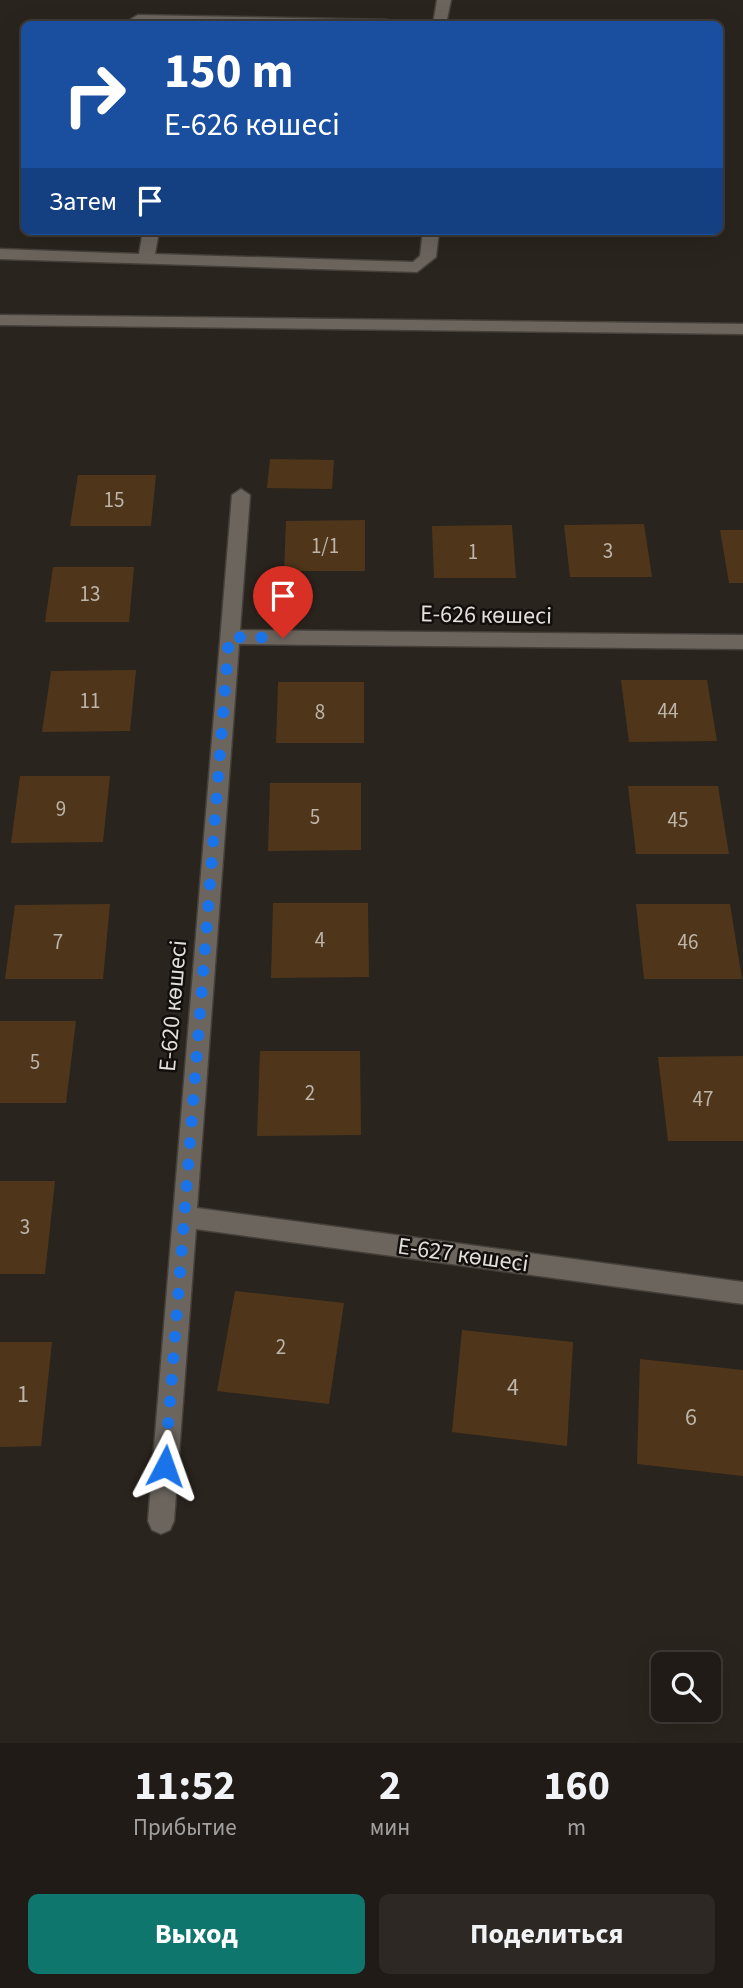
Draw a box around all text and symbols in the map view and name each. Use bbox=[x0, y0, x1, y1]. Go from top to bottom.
text: 150 m bbox=[164, 37, 293, 107]
icon: right bbox=[49, 49, 140, 140]
text: Е-626 көшесі bbox=[164, 102, 340, 148]
icon: arrive bbox=[131, 182, 169, 220]
text: Затем bbox=[49, 183, 117, 220]
house number: 15 bbox=[104, 485, 124, 515]
house number: 1/1 bbox=[311, 531, 339, 561]
house number: 3 bbox=[603, 536, 613, 566]
house number: 1 bbox=[468, 537, 478, 567]
pin bbox=[253, 566, 313, 638]
icon: arrive bbox=[264, 577, 302, 615]
house number: 13 bbox=[80, 579, 100, 609]
street label: Е-626 көшесі bbox=[420, 596, 552, 634]
house number: 11 bbox=[80, 686, 100, 716]
house number: 44 bbox=[658, 696, 678, 726]
house number: 8 bbox=[315, 697, 325, 727]
house number: 9 bbox=[56, 794, 66, 824]
house number: 5 bbox=[310, 802, 320, 832]
house number: 45 bbox=[668, 805, 688, 835]
house number: 4 bbox=[315, 925, 325, 955]
house number: 7 bbox=[53, 927, 63, 957]
house number: 46 bbox=[678, 927, 698, 957]
street label: Е-620 көшесі bbox=[150, 939, 196, 1073]
house number: 5 bbox=[30, 1047, 40, 1077]
house number: 2 bbox=[305, 1078, 315, 1108]
house number: 47 bbox=[693, 1084, 713, 1114]
house number: 3 bbox=[20, 1212, 30, 1242]
street label: Е-627 көшесі bbox=[395, 1228, 531, 1282]
house number: 2 bbox=[276, 1332, 286, 1362]
house number: 4 bbox=[507, 1370, 519, 1405]
house number: 1 bbox=[17, 1377, 29, 1412]
house number: 6 bbox=[685, 1400, 697, 1435]
position arrow bbox=[128, 1429, 202, 1503]
map controls bbox=[651, 1652, 721, 1722]
button: search bbox=[651, 1652, 721, 1722]
text: 11:52 bbox=[134, 1756, 236, 1816]
text: 2 bbox=[379, 1756, 401, 1816]
text: 160 bbox=[543, 1756, 610, 1816]
text: Прибытие bbox=[133, 1811, 237, 1844]
text: мин bbox=[370, 1811, 410, 1844]
text: m bbox=[567, 1811, 586, 1844]
button: Выход bbox=[28, 1894, 365, 1974]
button: Поделиться bbox=[379, 1894, 715, 1974]

